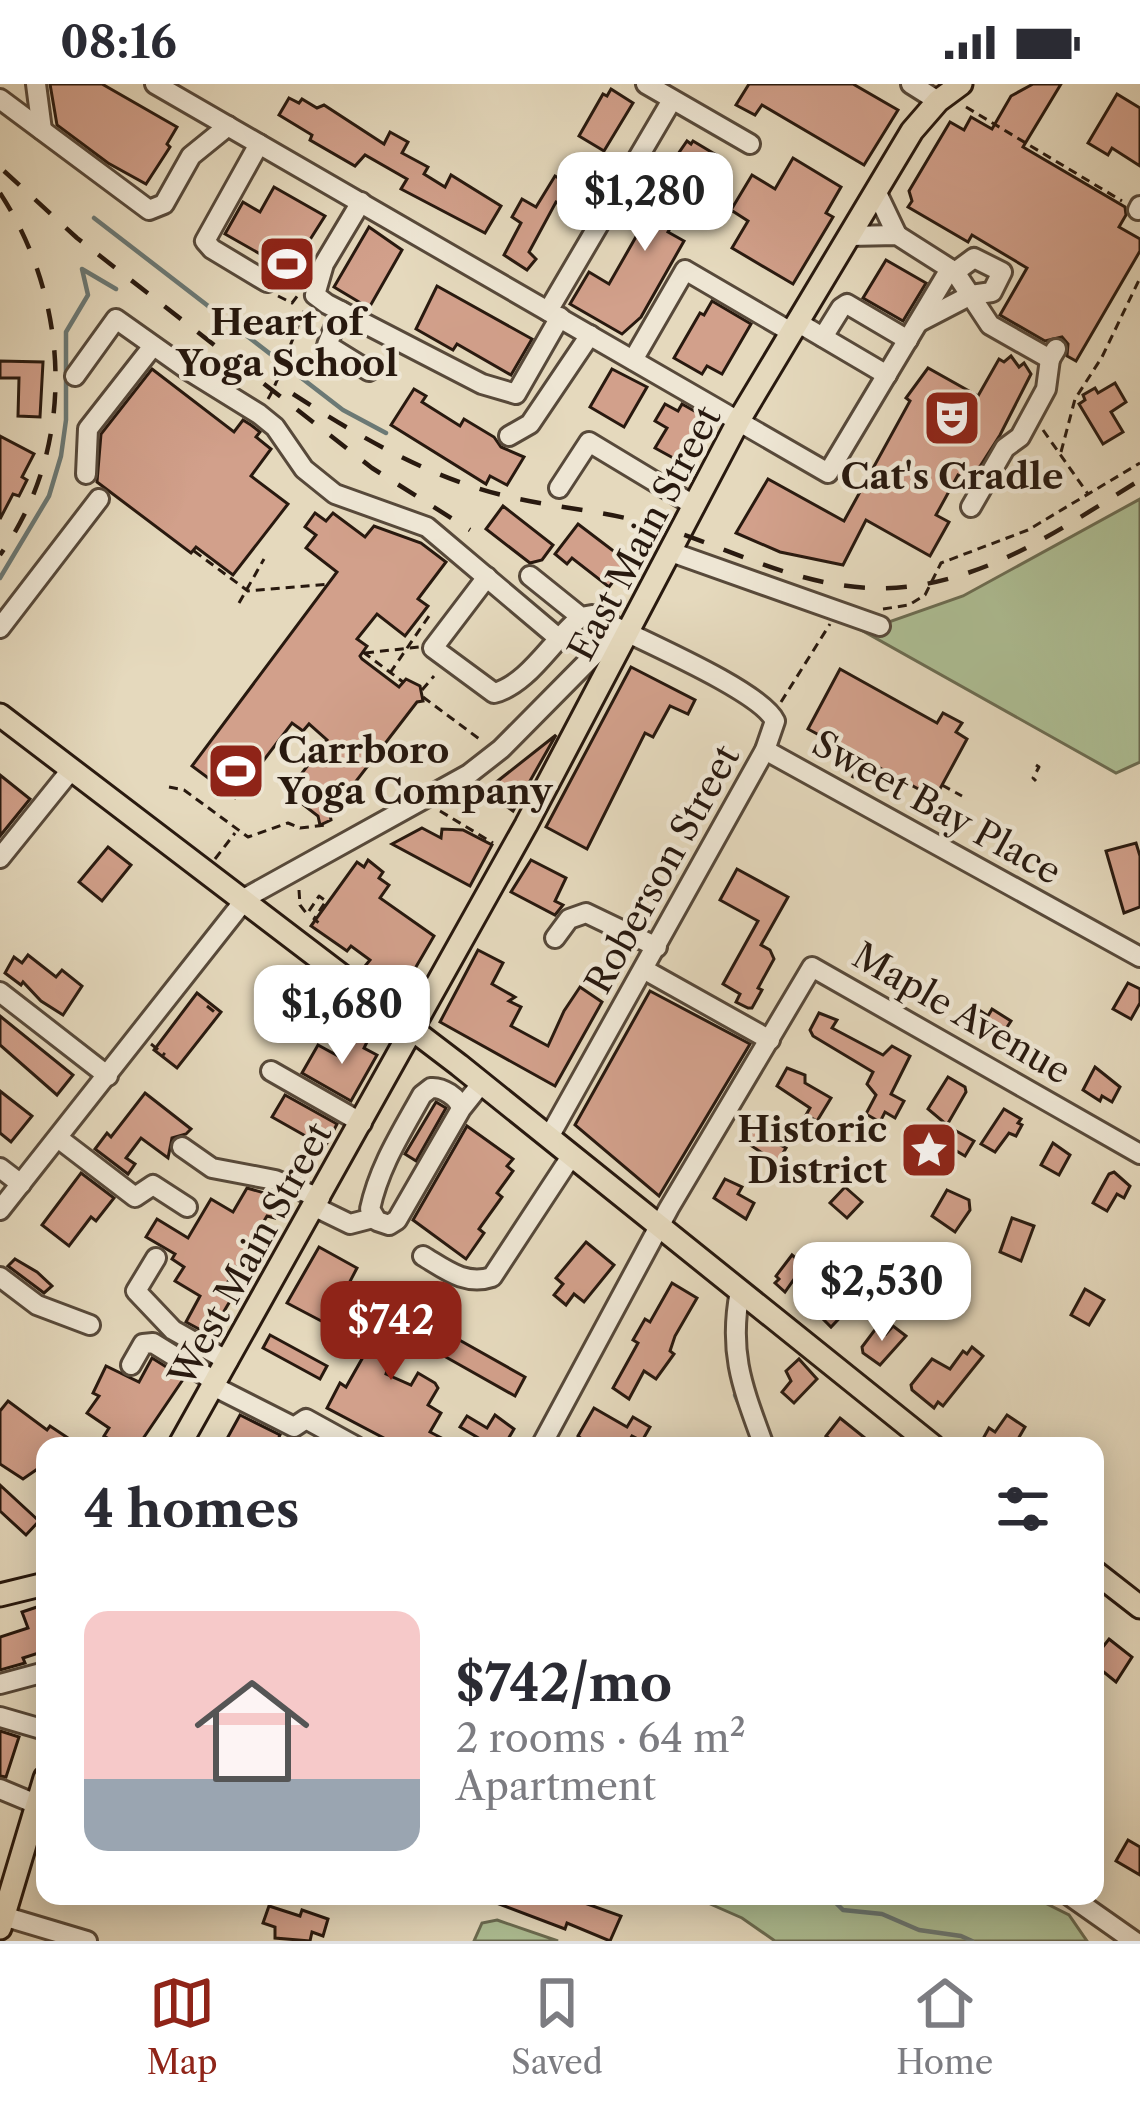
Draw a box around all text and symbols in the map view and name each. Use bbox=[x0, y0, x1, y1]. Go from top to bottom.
text: 08:16 bbox=[60, 14, 177, 70]
pin: $1,280 bbox=[547, 152, 743, 254]
text: $1,280 bbox=[584, 167, 706, 215]
sports icon: Heart of Yoga School bbox=[256, 233, 318, 295]
place label: Heart of Yoga School bbox=[175, 300, 398, 385]
theatre icon: Cat's Cradle bbox=[921, 387, 983, 449]
street label: East Main Street bbox=[558, 398, 730, 668]
place label: Cat's Cradle bbox=[841, 454, 1063, 498]
street label: Sweet Bay Place bbox=[805, 721, 1069, 893]
place label: Carrboro Yoga Company bbox=[277, 728, 553, 813]
street label: Roberson Street bbox=[576, 737, 749, 1001]
sports icon: Carrboro Yoga Company bbox=[205, 740, 267, 802]
street label: Maple Avenue bbox=[845, 933, 1079, 1093]
pin: $1,680 bbox=[244, 965, 440, 1067]
text: $1,680 bbox=[281, 980, 403, 1028]
place label: Historic District bbox=[737, 1107, 888, 1192]
street label: West Main Street bbox=[159, 1114, 341, 1394]
place icon: Historic District bbox=[898, 1119, 960, 1181]
pin: $2,530 bbox=[784, 1242, 980, 1344]
text: $2,530 bbox=[820, 1257, 944, 1305]
pin: $742 bbox=[320, 1281, 462, 1383]
text: $742 bbox=[348, 1296, 435, 1344]
icon: filters bbox=[990, 1476, 1056, 1542]
text: 4 homes bbox=[84, 1478, 299, 1540]
text: $742/mo bbox=[456, 1652, 672, 1714]
icon: home bbox=[180, 1659, 324, 1803]
text: 2 rooms · 64 m² bbox=[456, 1714, 746, 1762]
text: Apartment bbox=[456, 1762, 656, 1810]
tab: Map bbox=[147, 1970, 218, 2083]
tab: Saved bbox=[511, 1970, 603, 2083]
tab: Home bbox=[896, 1970, 993, 2083]

